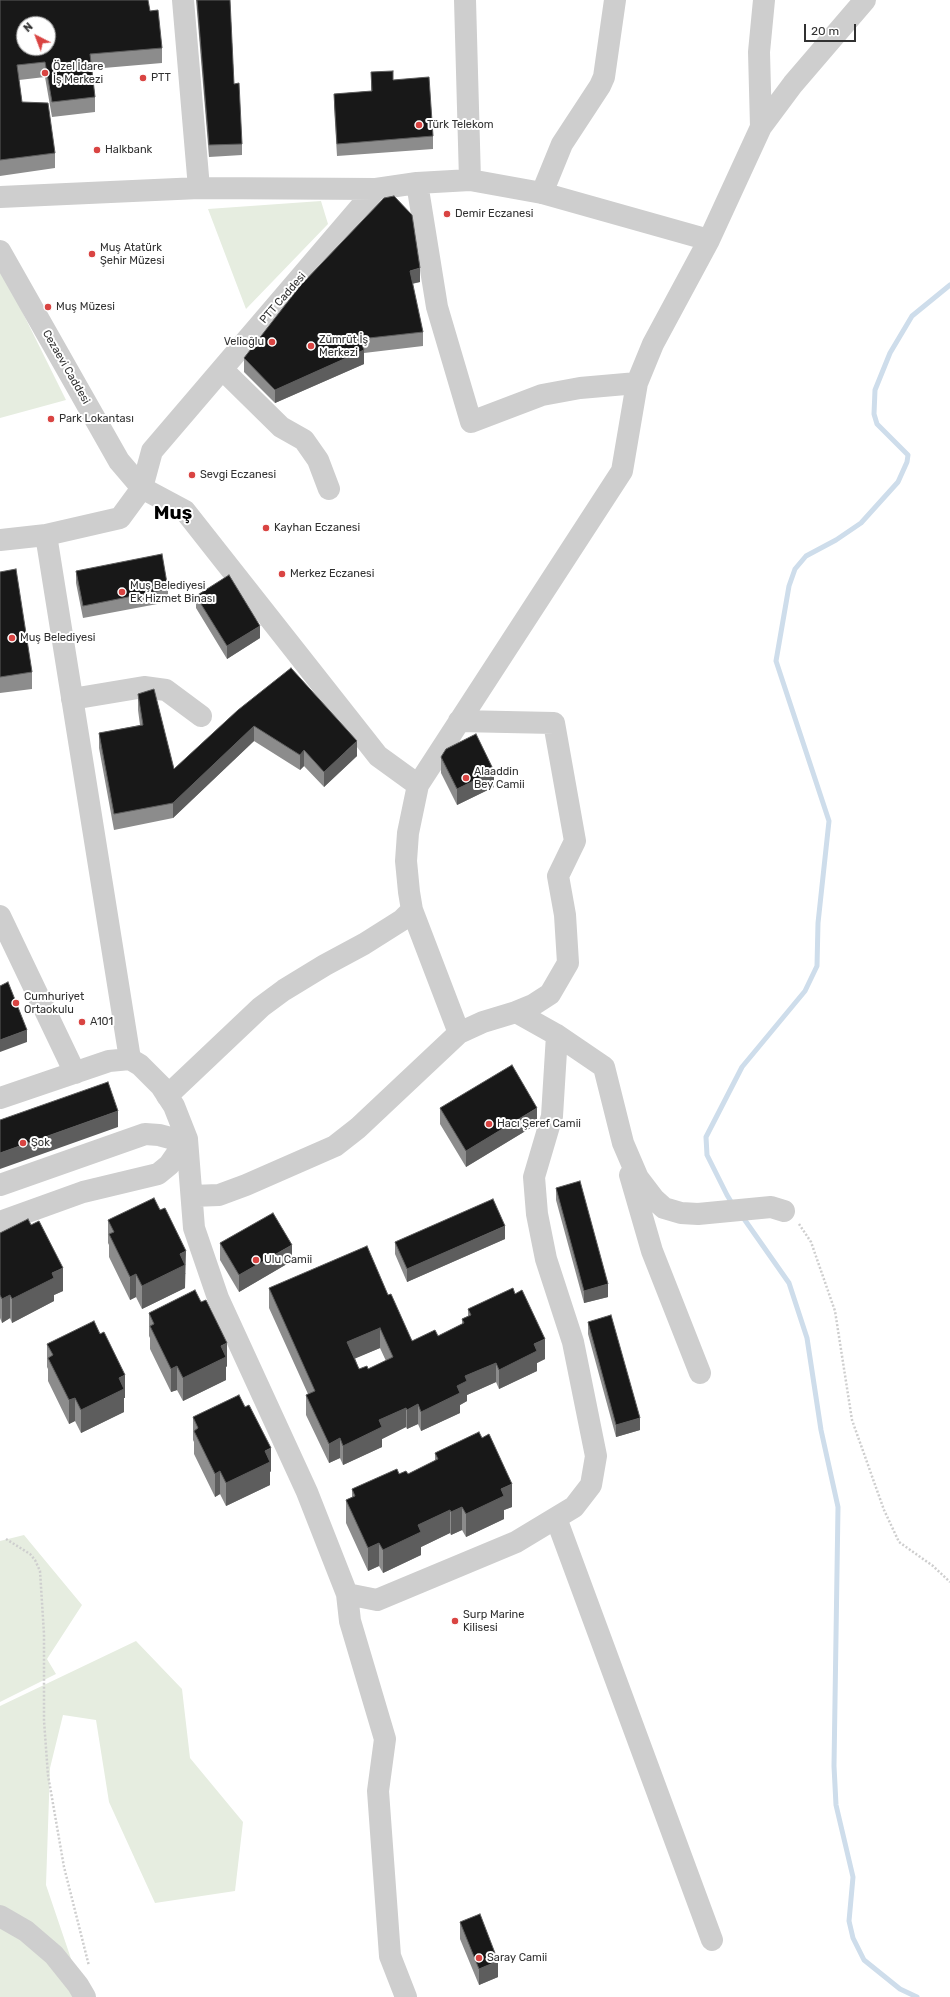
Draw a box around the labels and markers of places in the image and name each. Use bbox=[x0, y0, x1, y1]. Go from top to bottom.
place label: Özel İdare İş Merkezi bbox=[53, 60, 103, 86]
marker: Özel İdare İş Merkezi bbox=[40, 68, 50, 78]
place label: PTT bbox=[151, 71, 171, 85]
marker: PTT bbox=[138, 73, 148, 83]
place label: Türk Telekom bbox=[427, 118, 493, 132]
marker: Türk Telekom bbox=[414, 120, 424, 130]
place label: Halkbank bbox=[105, 143, 152, 157]
marker: Halkbank bbox=[92, 145, 102, 155]
place label: Demir Eczanesi bbox=[455, 207, 533, 221]
marker: Demir Eczanesi bbox=[442, 209, 452, 219]
place label: Muş Atatürk Şehir Müzesi bbox=[100, 241, 165, 267]
marker: Muş Atatürk Şehir Müzesi bbox=[87, 249, 97, 259]
place label: Muş Müzesi bbox=[56, 300, 115, 314]
marker: Muş Müzesi bbox=[43, 302, 53, 312]
place label: Zümrüt İş Merkezi bbox=[319, 333, 368, 359]
place label: Velioğlu bbox=[224, 335, 264, 349]
marker: Velioğlu bbox=[267, 337, 277, 347]
marker: Zümrüt İş Merkezi bbox=[306, 341, 316, 351]
place label: Park Lokantası bbox=[59, 412, 134, 426]
marker: Park Lokantası bbox=[46, 414, 56, 424]
place label: Sevgi Eczanesi bbox=[200, 468, 276, 482]
marker: Sevgi Eczanesi bbox=[187, 470, 197, 480]
place label: Kayhan Eczanesi bbox=[274, 521, 360, 535]
marker: Kayhan Eczanesi bbox=[261, 523, 271, 533]
place label: Merkez Eczanesi bbox=[290, 567, 374, 581]
marker: Merkez Eczanesi bbox=[277, 569, 287, 579]
place label: Muş Belediyesi Ek Hizmet Binası bbox=[130, 579, 215, 605]
marker: Muş Belediyesi Ek Hizmet Binası bbox=[117, 587, 127, 597]
place label: Muş Belediyesi bbox=[20, 631, 96, 645]
marker: Muş Belediyesi bbox=[7, 633, 17, 643]
place label: Alaaddin Bey Camii bbox=[474, 765, 525, 791]
marker: Alaaddin Bey Camii bbox=[461, 773, 471, 783]
place label: Cumhuriyet Ortaokulu bbox=[24, 990, 84, 1016]
marker: Cumhuriyet Ortaokulu bbox=[11, 998, 21, 1008]
place label: A101 bbox=[90, 1015, 113, 1029]
marker: A101 bbox=[77, 1017, 87, 1027]
place label: Hacı Şeref Camii bbox=[497, 1117, 581, 1131]
marker: Hacı Şeref Camii bbox=[484, 1119, 494, 1129]
place label: Şok bbox=[31, 1136, 50, 1150]
marker: Şok bbox=[18, 1138, 28, 1148]
place label: Ulu Camii bbox=[264, 1253, 312, 1267]
marker: Ulu Camii bbox=[251, 1255, 261, 1265]
place label: Surp Marine Kilisesi bbox=[463, 1608, 524, 1634]
marker: Surp Marine Kilisesi bbox=[450, 1616, 460, 1626]
place label: Saray Camii bbox=[487, 1951, 547, 1965]
marker: Saray Camii bbox=[474, 1953, 484, 1963]

